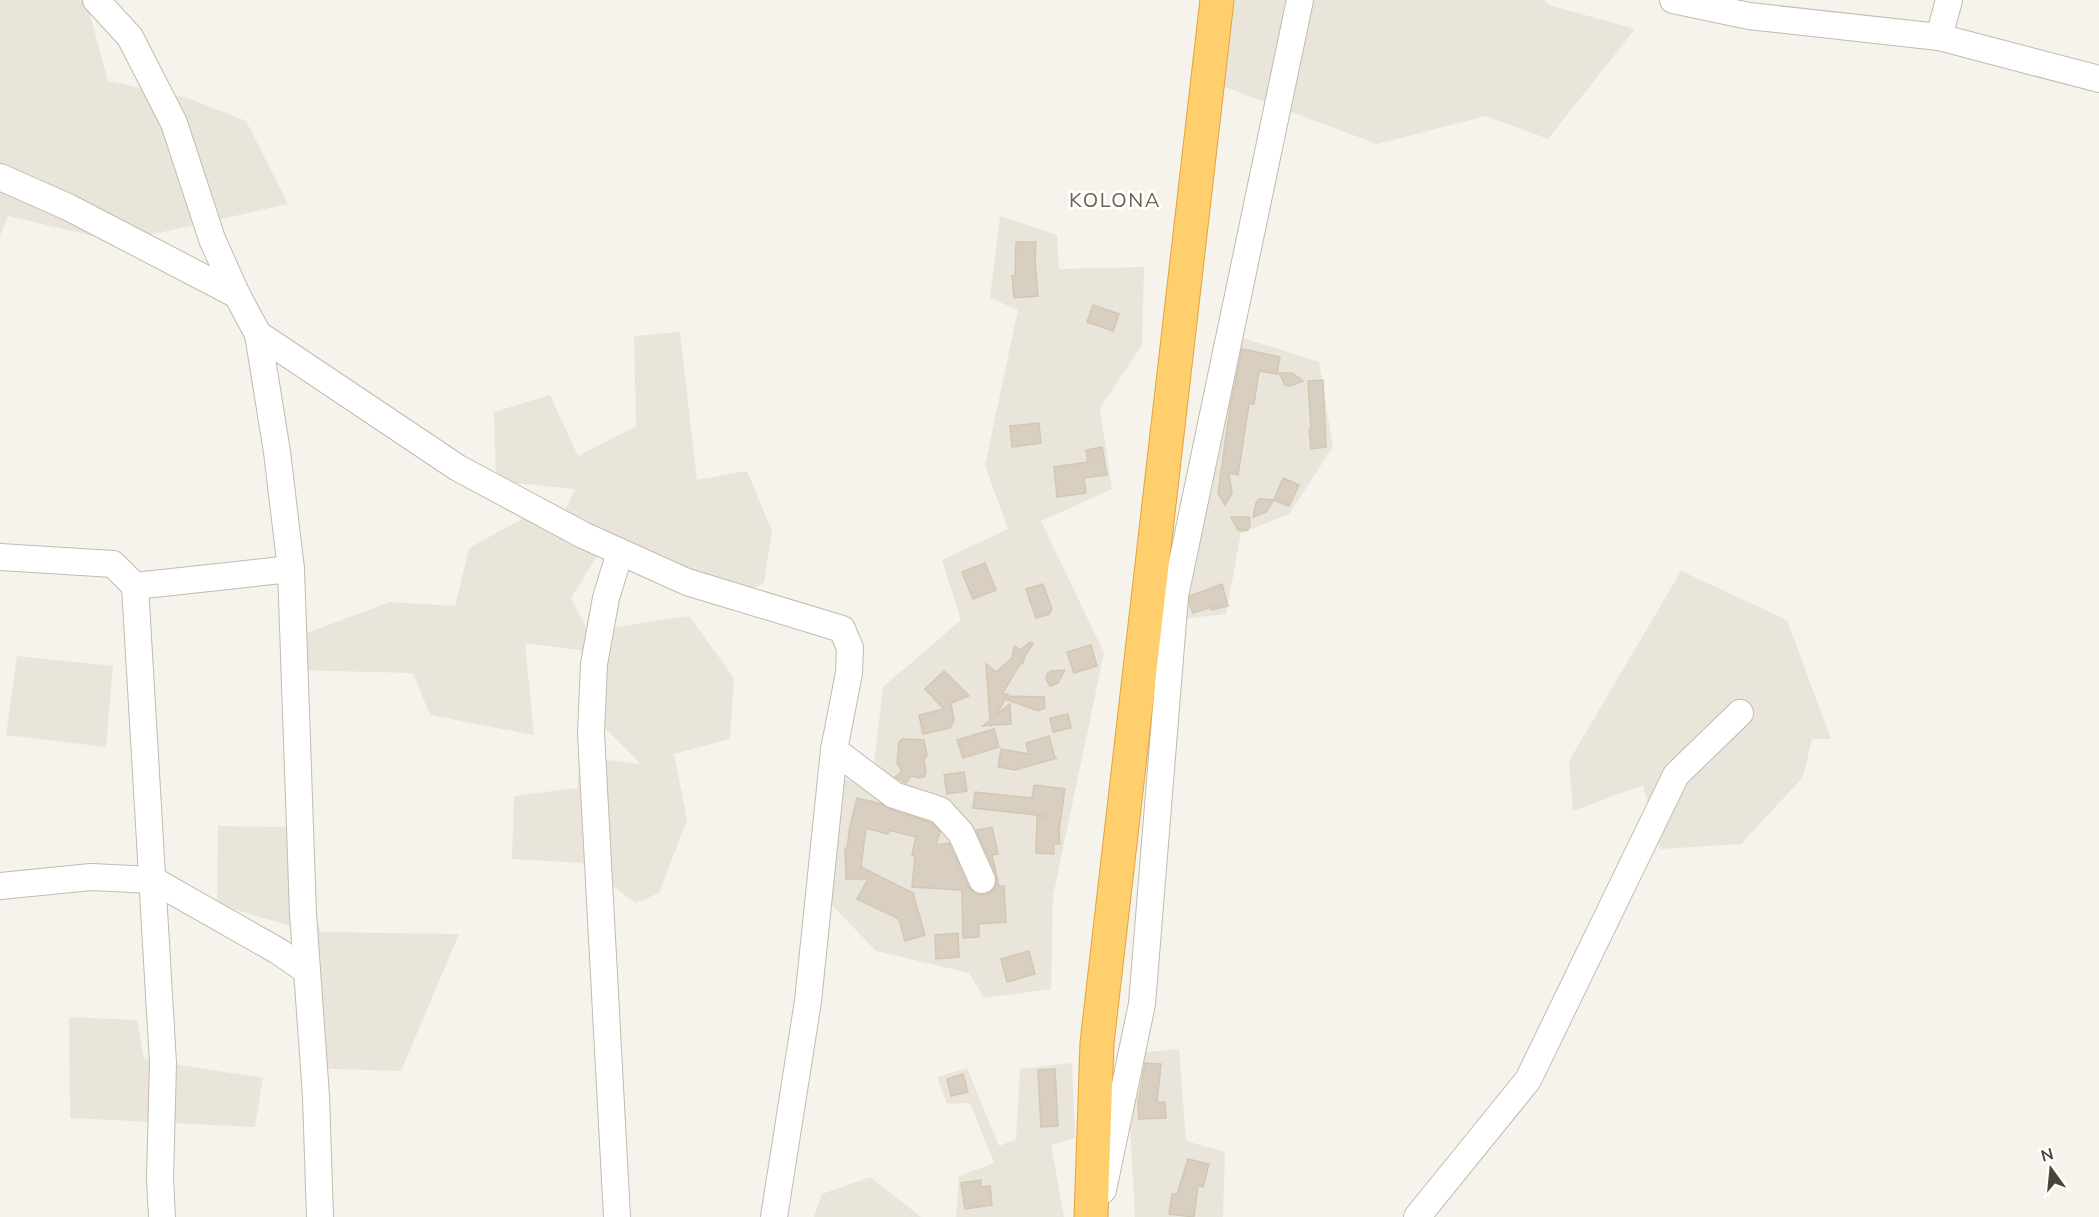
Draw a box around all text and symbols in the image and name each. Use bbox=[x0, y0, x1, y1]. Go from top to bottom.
district label: KOLONA bbox=[1069, 187, 1161, 212]
north arrow bbox=[2021, 1139, 2081, 1199]
text: N bbox=[2039, 1143, 2056, 1166]

